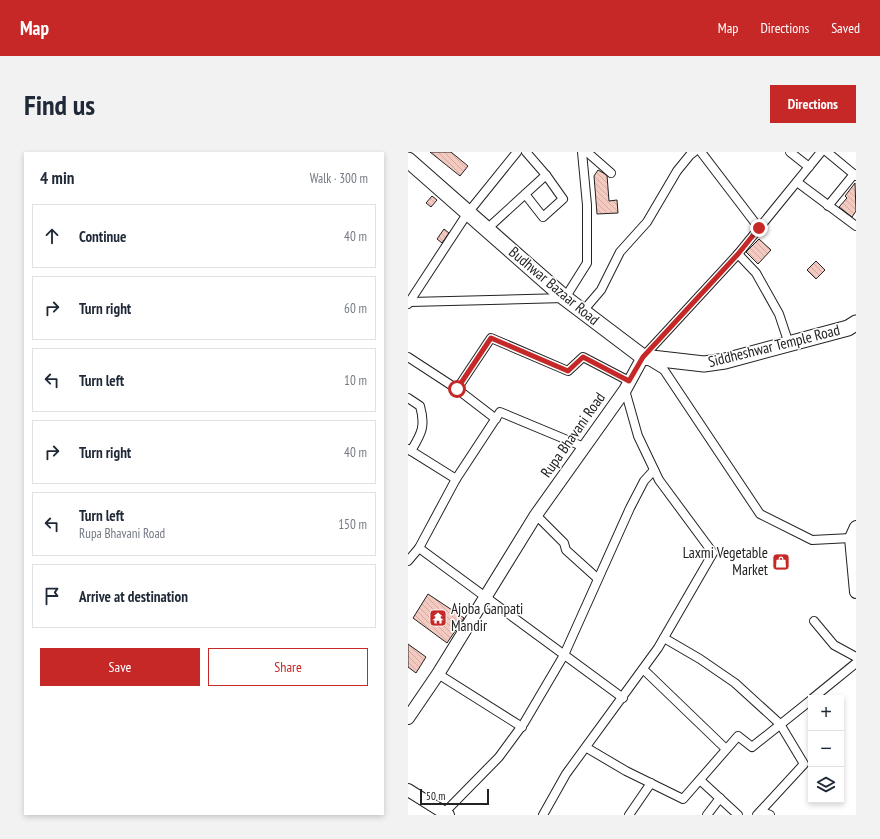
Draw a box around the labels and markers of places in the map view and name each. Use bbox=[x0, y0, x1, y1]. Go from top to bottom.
place label: Laxmi Vegetable Market bbox=[683, 543, 768, 579]
shop icon: Laxmi Vegetable Market bbox=[771, 552, 791, 572]
place label: Ajoba Ganpati Mandir bbox=[451, 599, 523, 635]
temple icon: Ajoba Ganpati Mandir bbox=[428, 608, 448, 628]

